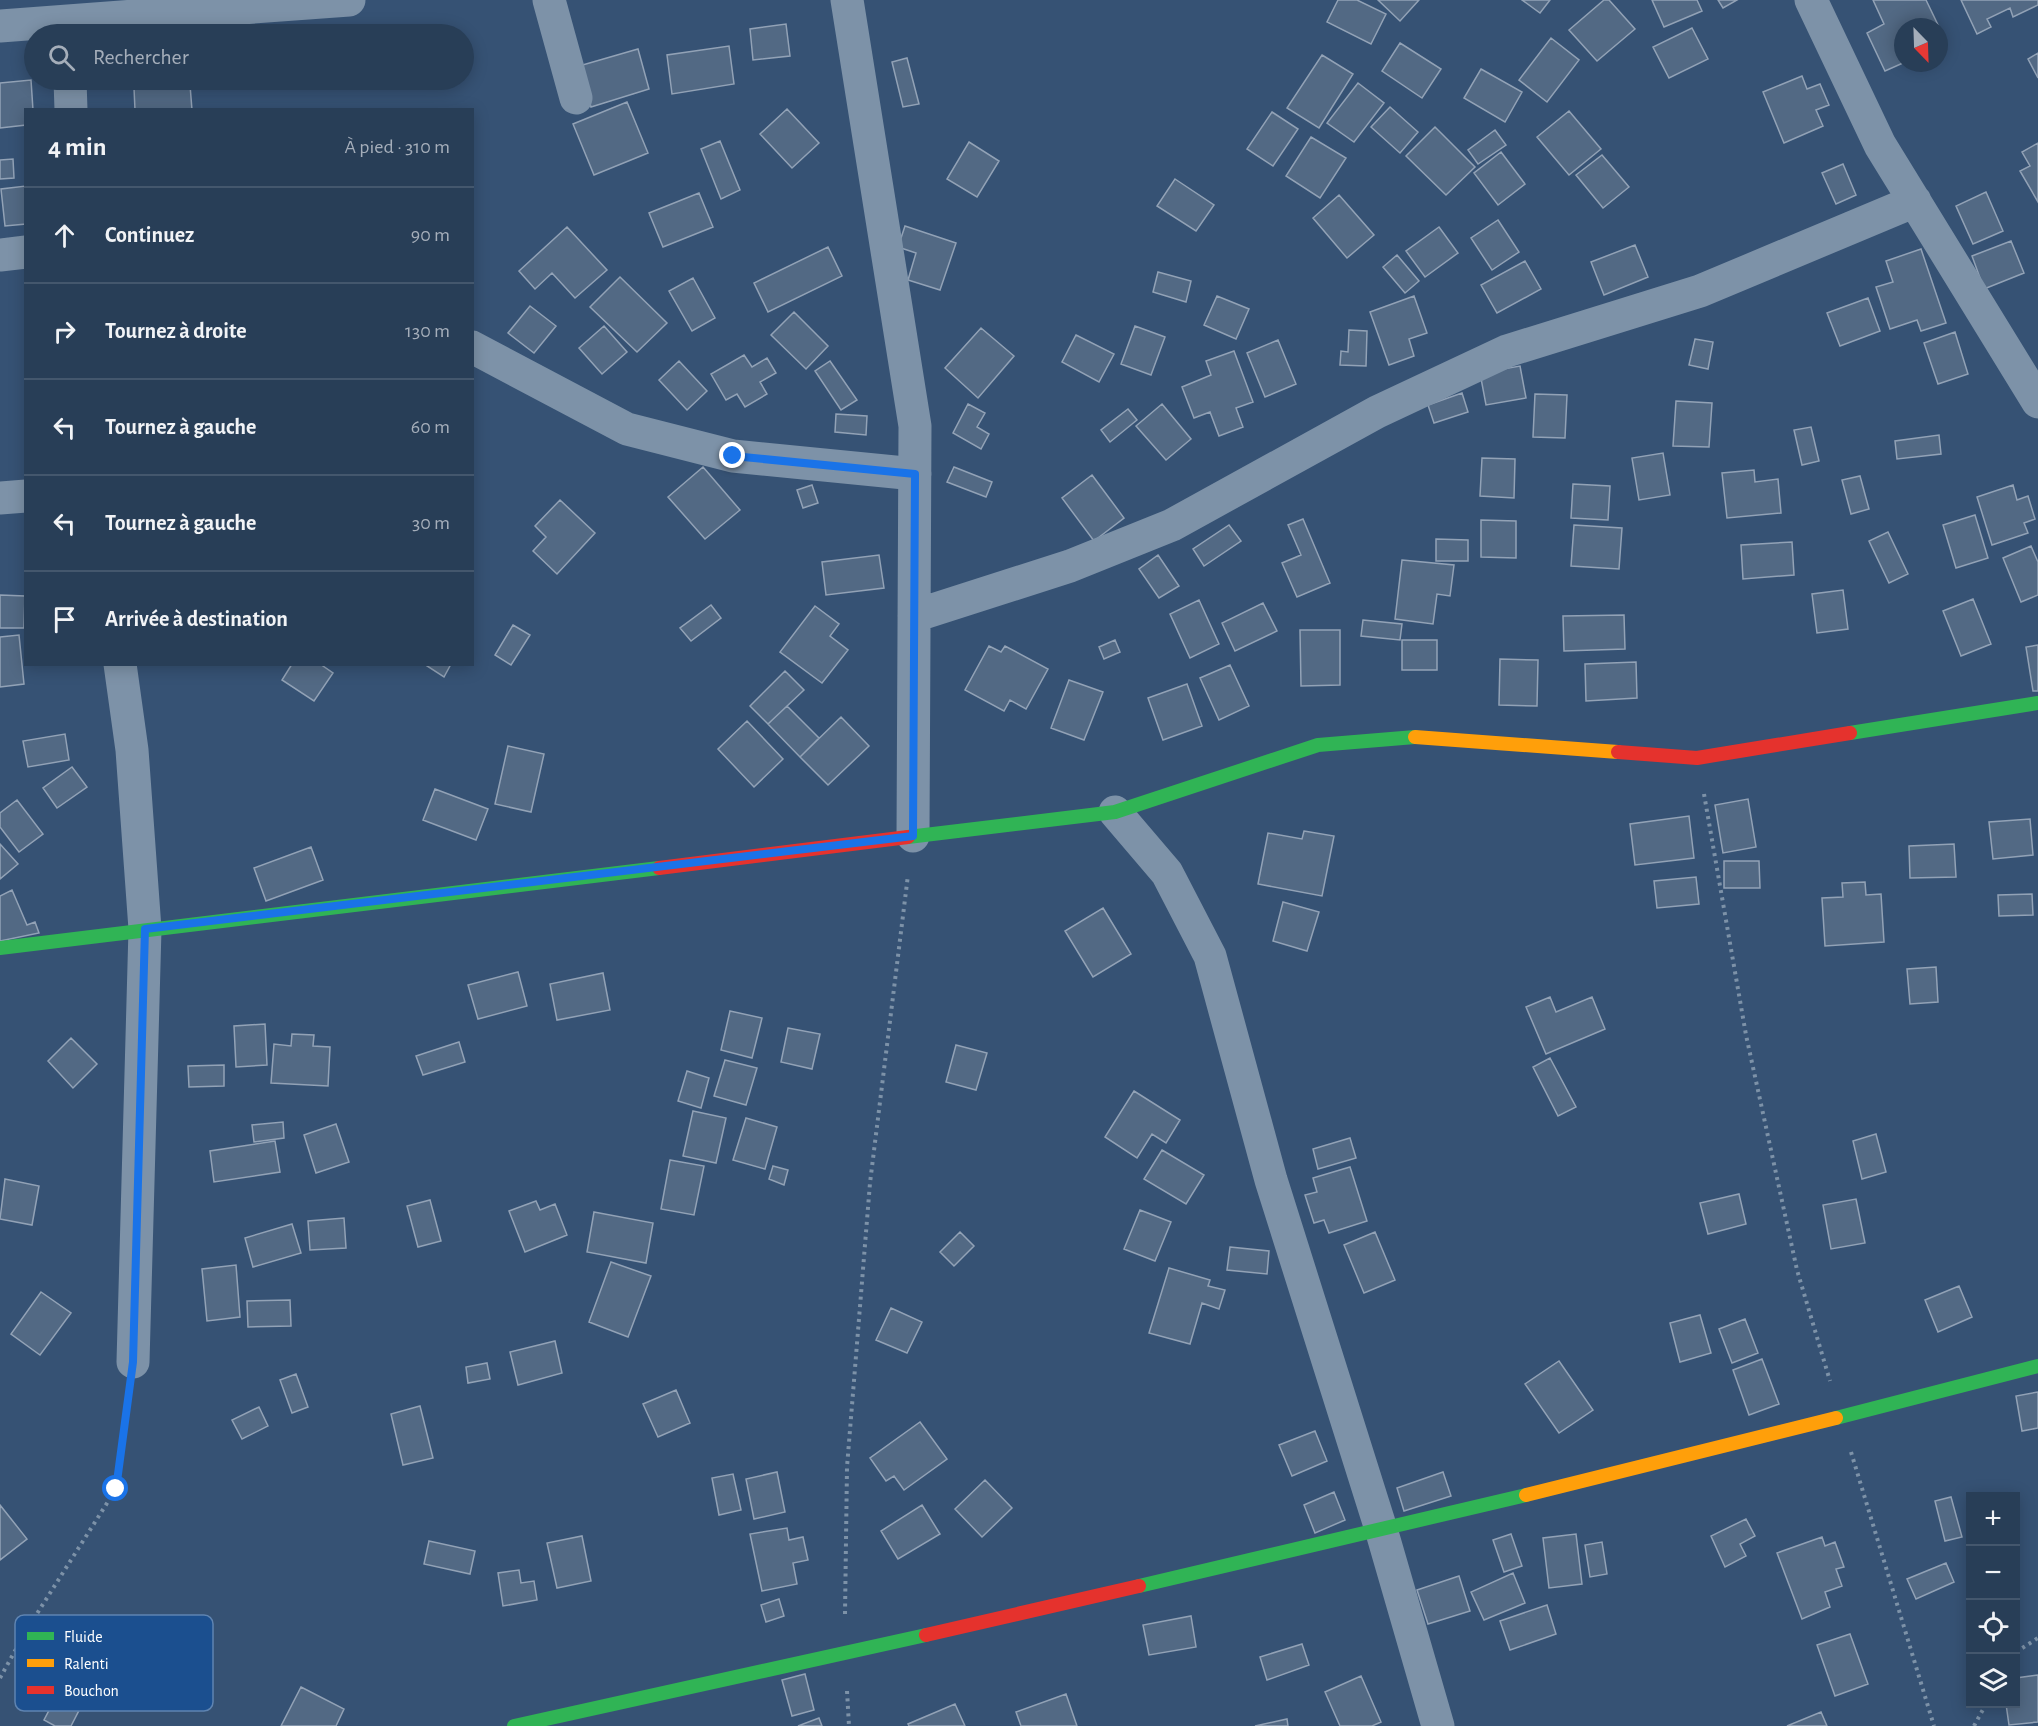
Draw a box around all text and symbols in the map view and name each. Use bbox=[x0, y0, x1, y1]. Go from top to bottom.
north arrow bbox=[1894, 18, 1948, 72]
search box bbox=[24, 24, 474, 90]
icon: search bbox=[45, 41, 78, 74]
text: Rechercher bbox=[93, 46, 189, 68]
text: 4 min bbox=[48, 134, 107, 160]
text: À pied · 310 m bbox=[344, 137, 450, 157]
icon: ahead bbox=[48, 219, 81, 252]
text: Continuez bbox=[105, 224, 194, 246]
text: 90 m bbox=[411, 225, 450, 245]
icon: right bbox=[48, 315, 81, 348]
text: Tournez à droite bbox=[105, 320, 247, 342]
text: 130 m bbox=[405, 321, 450, 341]
icon: left bbox=[48, 411, 81, 444]
text: Tournez à gauche bbox=[105, 416, 256, 438]
text: 60 m bbox=[411, 417, 450, 437]
route end bbox=[719, 442, 745, 468]
icon: left bbox=[48, 507, 81, 540]
text: Tournez à gauche bbox=[105, 512, 256, 534]
text: 30 m bbox=[412, 513, 450, 533]
icon: arrive bbox=[48, 603, 81, 636]
text: Arrivée à destination bbox=[105, 608, 288, 630]
route start bbox=[102, 1475, 128, 1501]
map controls bbox=[1966, 1492, 2020, 1708]
button: + bbox=[1966, 1492, 2020, 1546]
button: − bbox=[1966, 1546, 2020, 1600]
button: locate bbox=[1966, 1600, 2020, 1654]
legend bbox=[15, 1615, 213, 1711]
text: Fluide bbox=[64, 1629, 103, 1645]
button: layers bbox=[1966, 1654, 2020, 1708]
text: Ralenti bbox=[64, 1656, 109, 1672]
text: Bouchon bbox=[64, 1683, 119, 1699]

